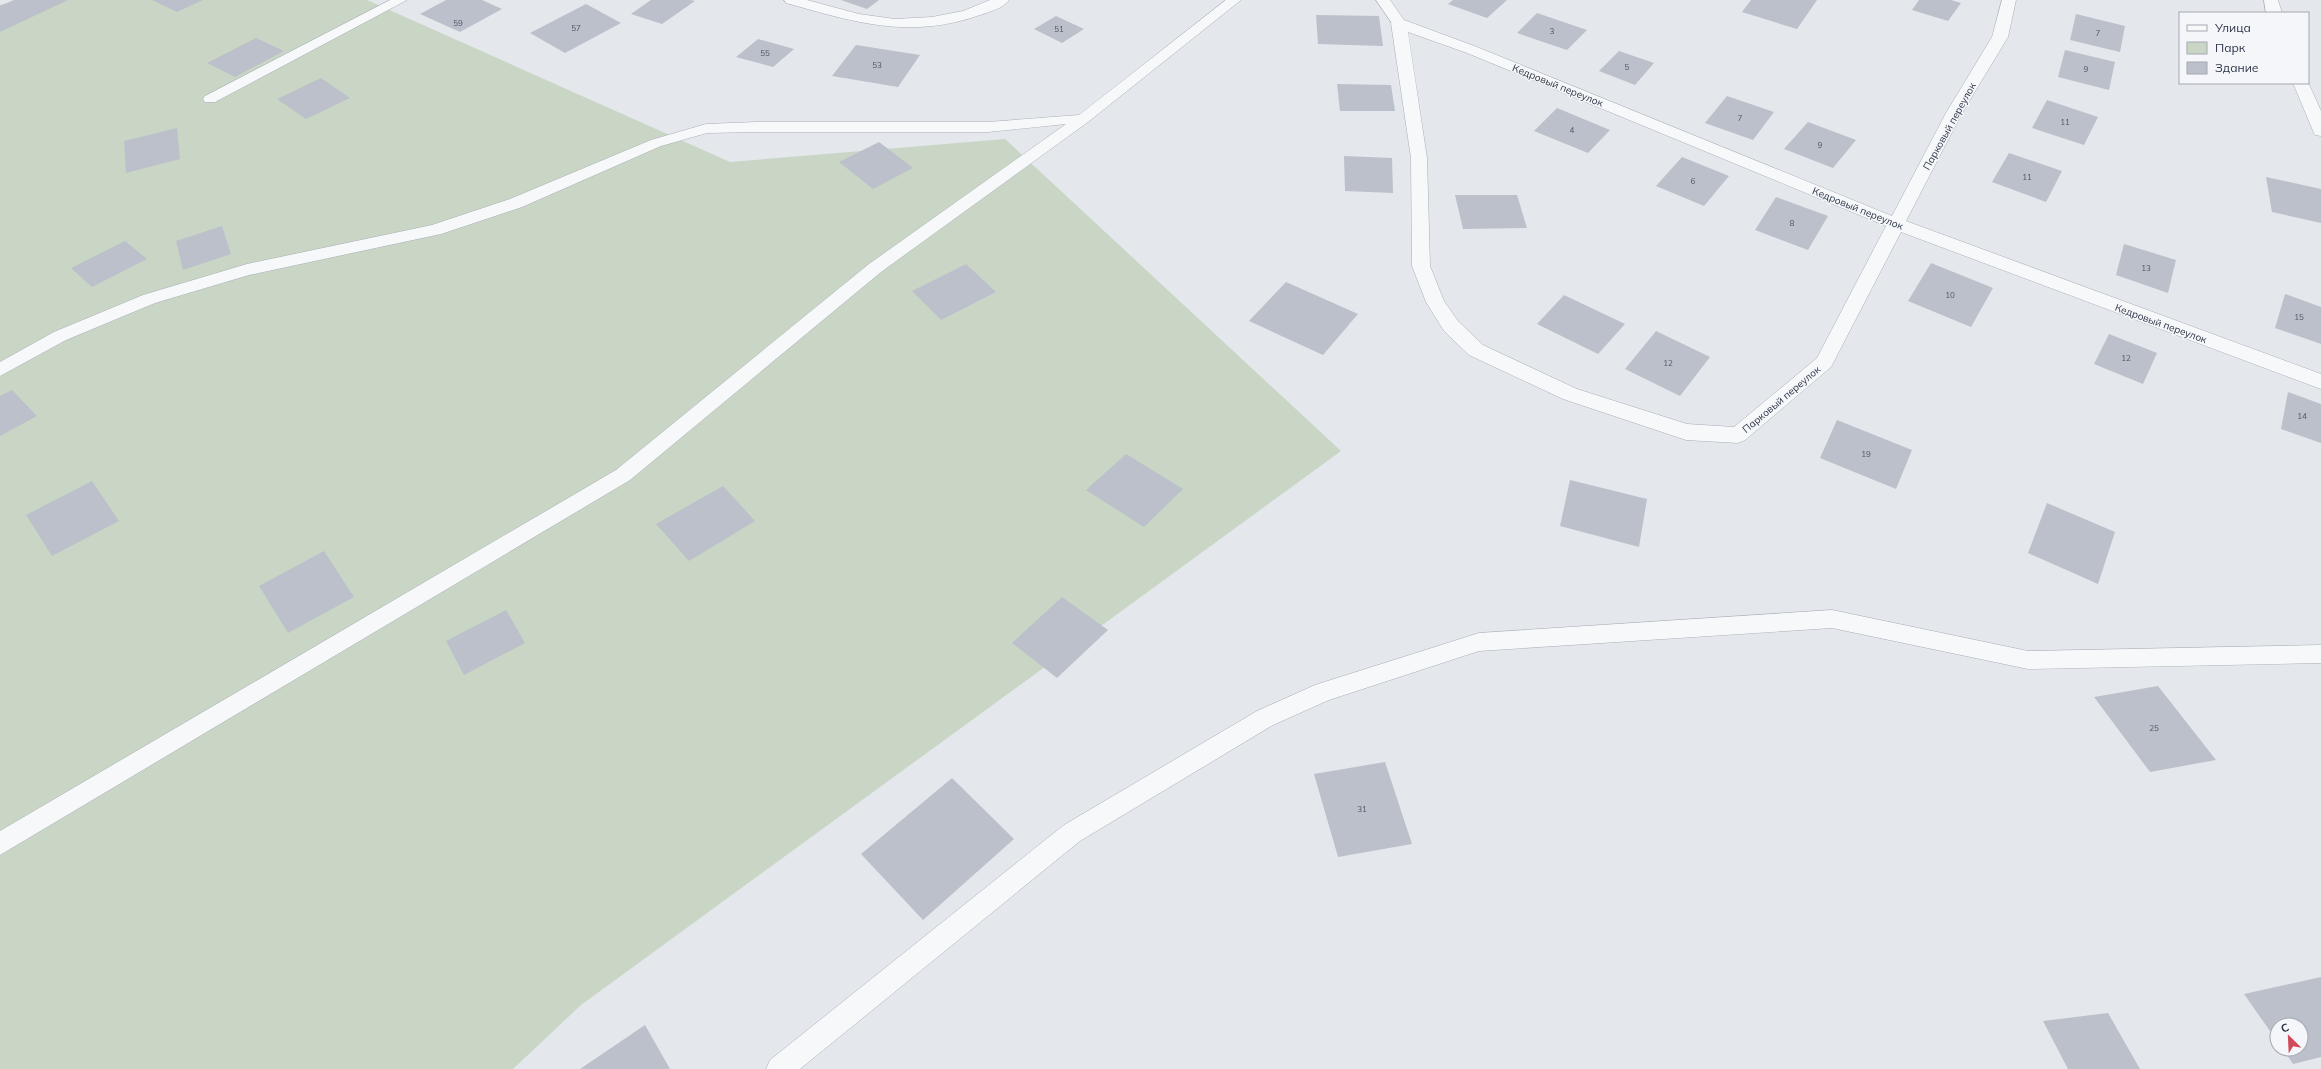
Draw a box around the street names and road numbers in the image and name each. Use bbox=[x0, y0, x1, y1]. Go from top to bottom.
street label: Кедровый переулок bbox=[1510, 61, 1606, 110]
street label: Парковый переулок bbox=[1920, 80, 1979, 172]
street label: Кедровый переулок bbox=[1810, 184, 1906, 233]
street label: Кедровый переулок bbox=[2113, 301, 2209, 346]
street label: Парковый переулок bbox=[1740, 363, 1823, 436]

